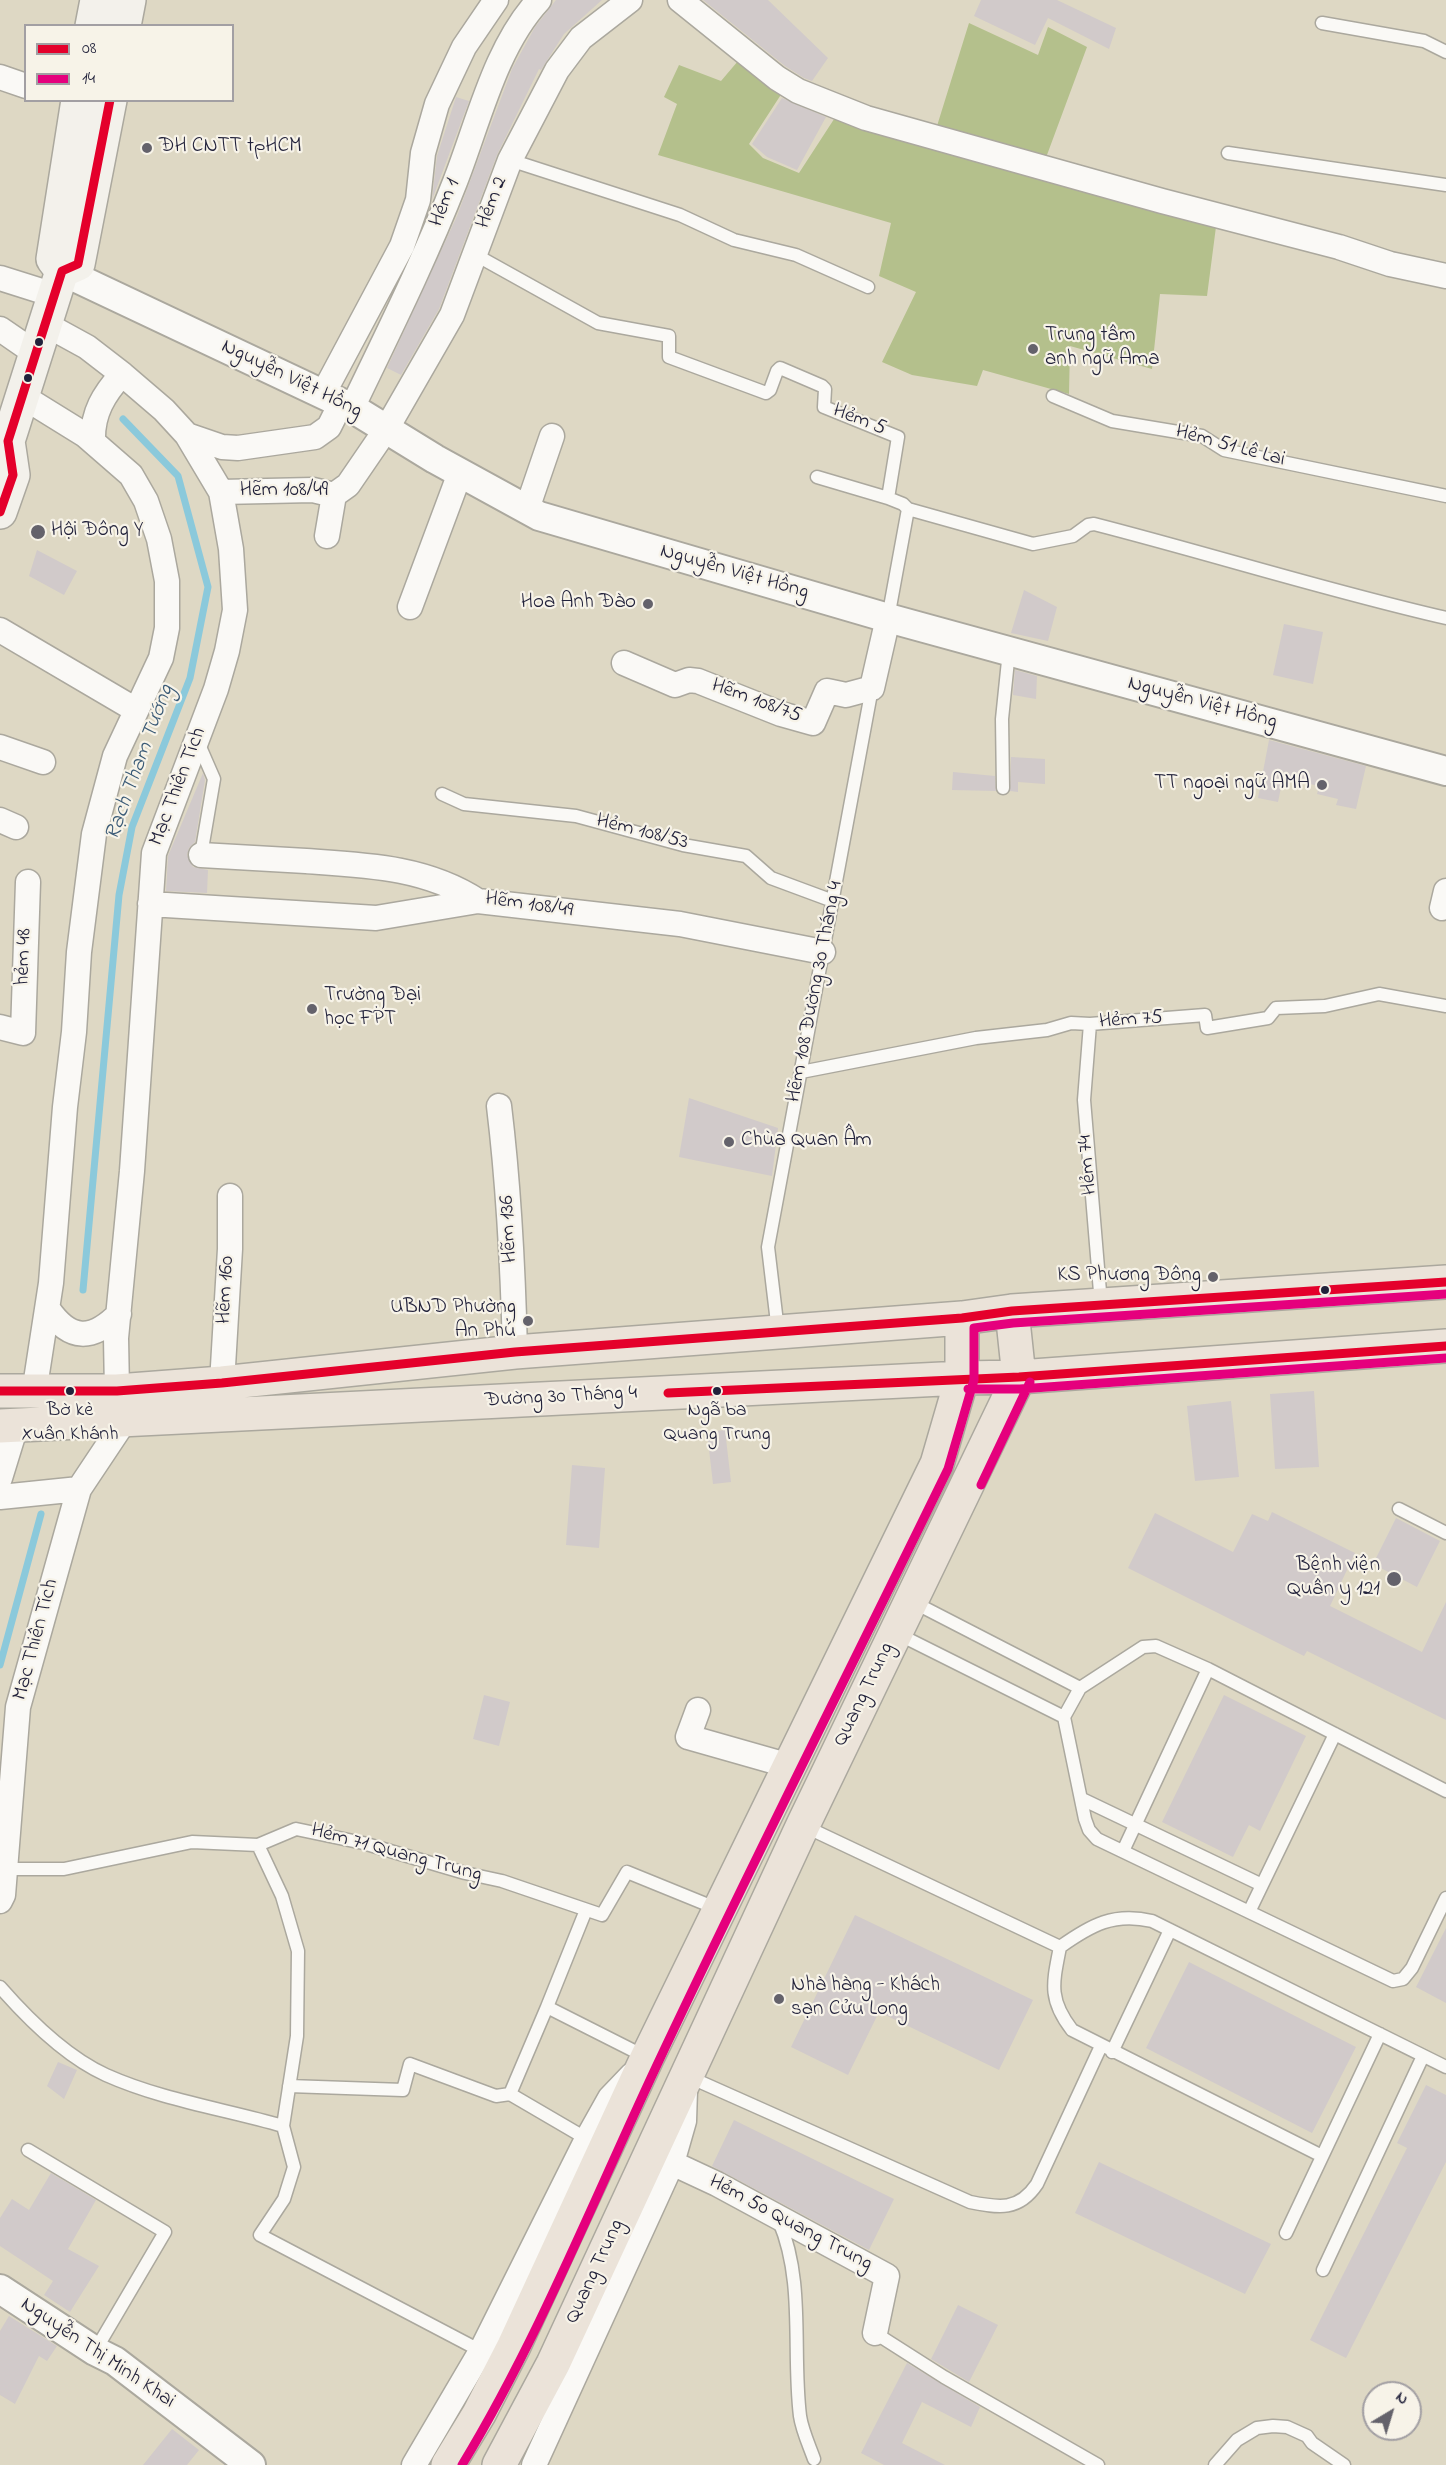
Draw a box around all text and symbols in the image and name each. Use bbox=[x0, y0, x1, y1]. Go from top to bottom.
legend bbox=[24, 24, 234, 102]
text: 08 bbox=[82, 36, 97, 62]
text: 14 bbox=[82, 66, 95, 92]
place label: ĐH CNTT tpHCM bbox=[159, 135, 302, 161]
marker: ĐH CNTT tpHCM bbox=[140, 141, 154, 155]
street label: Hẻm 2 bbox=[472, 173, 514, 233]
street label: Hẻm 1 bbox=[425, 175, 467, 231]
place label: Trung tâm anh ngữ Ama bbox=[1045, 324, 1159, 374]
street label: Nguyễn Việt Hồng bbox=[216, 335, 366, 425]
unlabelled marker bbox=[33, 336, 45, 348]
marker: Trung tâm anh ngữ Ama bbox=[1026, 342, 1040, 356]
unlabelled marker bbox=[22, 372, 34, 384]
street label: Hẻm 5 bbox=[829, 399, 889, 443]
street label: Hẻm 51 Lê Lai bbox=[1172, 420, 1288, 474]
street label: Hẽm 108/49 bbox=[240, 479, 328, 505]
place label: Hội Đông Y bbox=[51, 519, 143, 545]
marker: Hội Đông Y bbox=[29, 523, 47, 541]
street label: Nguyễn Việt Hồng bbox=[657, 540, 811, 606]
place label: Hoa Anh Đào bbox=[521, 591, 636, 617]
marker: Hoa Anh Đào bbox=[641, 597, 655, 611]
street label: Nguyễn Việt Hồng bbox=[1125, 672, 1279, 736]
street label: Hẽm 108/75 bbox=[708, 674, 804, 730]
water label: Rạch Tham Tướng bbox=[101, 682, 181, 844]
street label: Mạc Thiên Tích bbox=[145, 724, 213, 850]
place label: TT ngoại ngữ AMA bbox=[1154, 772, 1310, 798]
marker: TT ngoại ngữ AMA bbox=[1315, 778, 1329, 792]
street label: Hẻm 108/53 bbox=[593, 809, 691, 857]
street label: Hẽm 108 Đường 30 Tháng 4 bbox=[782, 879, 850, 1105]
street label: Hẽm 108/49 bbox=[484, 887, 574, 925]
street label: hẻm 48 bbox=[11, 928, 39, 986]
place label: Trường Đại học FPT bbox=[324, 984, 421, 1034]
marker: Trường Đại học FPT bbox=[305, 1002, 319, 1016]
street label: Hẻm 75 bbox=[1098, 1006, 1164, 1036]
place label: Chùa Quan Âm bbox=[741, 1129, 872, 1155]
street label: Hẻm 74 bbox=[1074, 1134, 1104, 1196]
marker: Chùa Quan Âm bbox=[722, 1135, 736, 1149]
street label: Hẽm 136 bbox=[496, 1195, 524, 1263]
street label: Hẽm 160 bbox=[213, 1255, 241, 1325]
place label: KS Phương Đông bbox=[1057, 1264, 1201, 1290]
marker: KS Phương Đông bbox=[1206, 1270, 1220, 1284]
unlabelled marker bbox=[1319, 1284, 1331, 1296]
place label: UBND Phường An Phú bbox=[390, 1296, 516, 1346]
marker: UBND Phường An Phú bbox=[521, 1314, 535, 1328]
street label: Đường 30 Tháng 4 bbox=[484, 1381, 638, 1415]
marker: Bờ kè Xuân Khánh bbox=[64, 1385, 76, 1397]
marker: Ngã ba Quang Trung bbox=[711, 1385, 723, 1397]
place label: Bờ kè Xuân Khánh bbox=[21, 1400, 119, 1447]
place label: Ngã ba Quang Trung bbox=[664, 1400, 770, 1447]
place label: Bệnh viện Quân y 121 bbox=[1287, 1554, 1380, 1604]
marker: Bệnh viện Quân y 121 bbox=[1385, 1570, 1403, 1588]
street label: Mạc Thiên Tích bbox=[9, 1577, 65, 1703]
street label: Quang Trung bbox=[829, 1639, 901, 1751]
street label: Hẻm 71 Quang Trung bbox=[308, 1819, 484, 1889]
place label: Nhà hàng - Khách sạn Cửu Long bbox=[791, 1974, 940, 2024]
marker: Nhà hàng - Khách sạn Cửu Long bbox=[772, 1992, 786, 2006]
street label: Hẻm 50 Quang Trung bbox=[704, 2170, 876, 2278]
street label: Quang Trung bbox=[561, 2216, 631, 2328]
street label: Nguyễn Thị Minh Khai bbox=[15, 2293, 179, 2415]
north arrow bbox=[1362, 2381, 1422, 2441]
text: N bbox=[1390, 2386, 1413, 2411]

